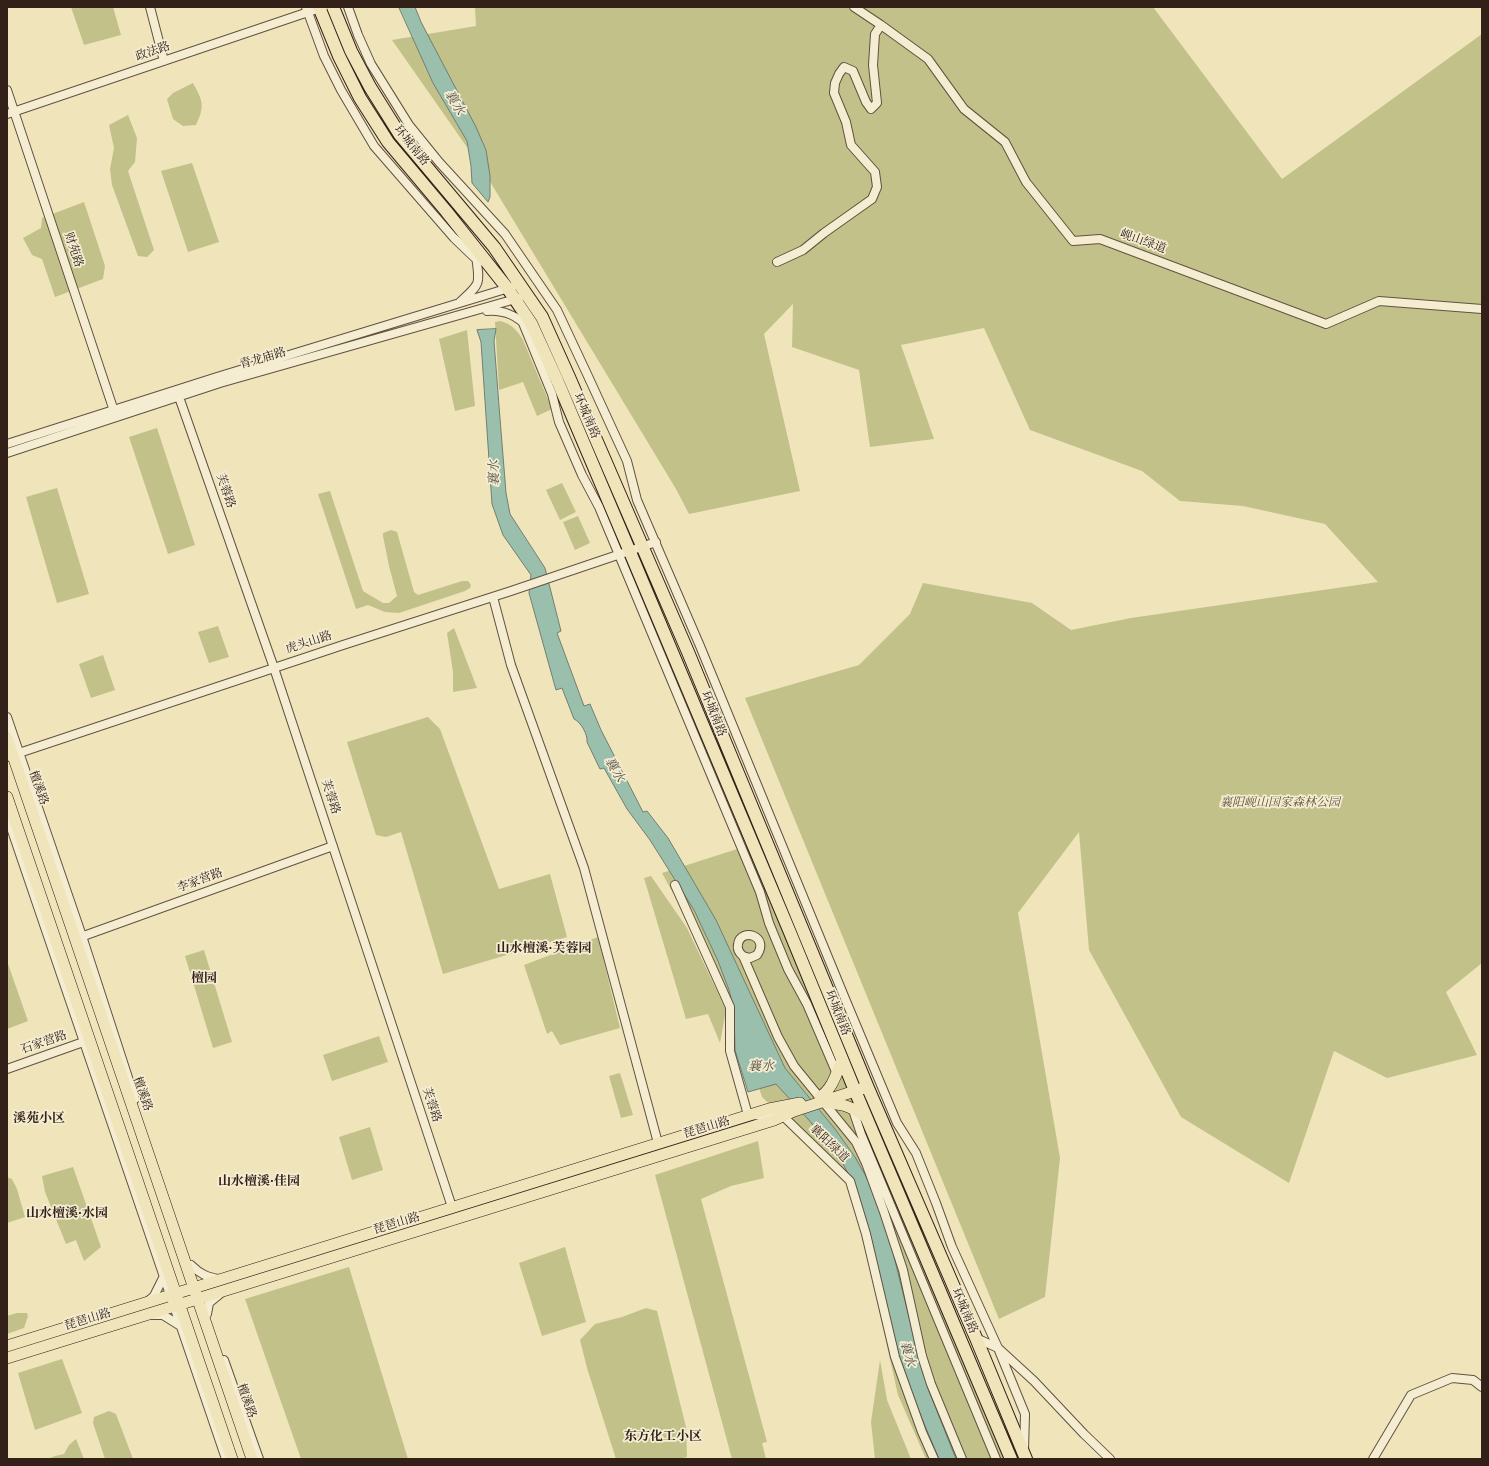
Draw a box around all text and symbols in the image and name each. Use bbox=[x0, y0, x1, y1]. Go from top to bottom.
street label: 政法路 bbox=[134, 39, 172, 65]
water label: 襄水 bbox=[441, 88, 467, 118]
street label: 环城南路 bbox=[390, 123, 432, 169]
street label: 岘山绿道 bbox=[1118, 227, 1168, 257]
street label: 财苑路 bbox=[61, 231, 85, 269]
street label: 青龙庙路 bbox=[238, 345, 288, 373]
street label: 环城南路 bbox=[570, 391, 602, 441]
water label: 襄水 bbox=[487, 460, 503, 486]
street label: 芙蓉路 bbox=[212, 472, 238, 510]
street label: 虎头山路 bbox=[284, 629, 334, 657]
street label: 环城南路 bbox=[697, 689, 729, 739]
water label: 襄水 bbox=[601, 755, 627, 785]
street label: 檀溪路 bbox=[25, 769, 51, 807]
street label: 芙蓉路 bbox=[318, 778, 342, 816]
park label: 襄阳岘山国家森林公园 bbox=[1220, 796, 1340, 810]
street label: 李家营路 bbox=[175, 866, 225, 896]
district label: 山水檀溪·芙蓉园 bbox=[497, 941, 591, 957]
district label: 檀园 bbox=[191, 971, 217, 987]
street label: 环城南路 bbox=[821, 988, 853, 1038]
street label: 石家营路 bbox=[19, 1028, 69, 1058]
water label: 襄水 bbox=[748, 1059, 774, 1075]
street label: 檀溪路 bbox=[129, 1075, 155, 1113]
street label: 芙蓉路 bbox=[419, 1086, 443, 1124]
district label: 溪苑小区 bbox=[13, 1111, 65, 1127]
street label: 琵琶山路 bbox=[682, 1114, 732, 1142]
street label: 襄阳绿道 bbox=[807, 1122, 851, 1166]
district label: 山水檀溪·佳园 bbox=[218, 1174, 300, 1190]
district label: 山水檀溪·水园 bbox=[26, 1206, 108, 1222]
street label: 琵琶山路 bbox=[372, 1210, 422, 1238]
street label: 环城南路 bbox=[948, 1286, 980, 1336]
street label: 琵琶山路 bbox=[63, 1306, 113, 1334]
water label: 襄水 bbox=[896, 1339, 918, 1369]
street label: 檀溪路 bbox=[233, 1382, 259, 1420]
district label: 东方化工小区 bbox=[624, 1429, 702, 1445]

